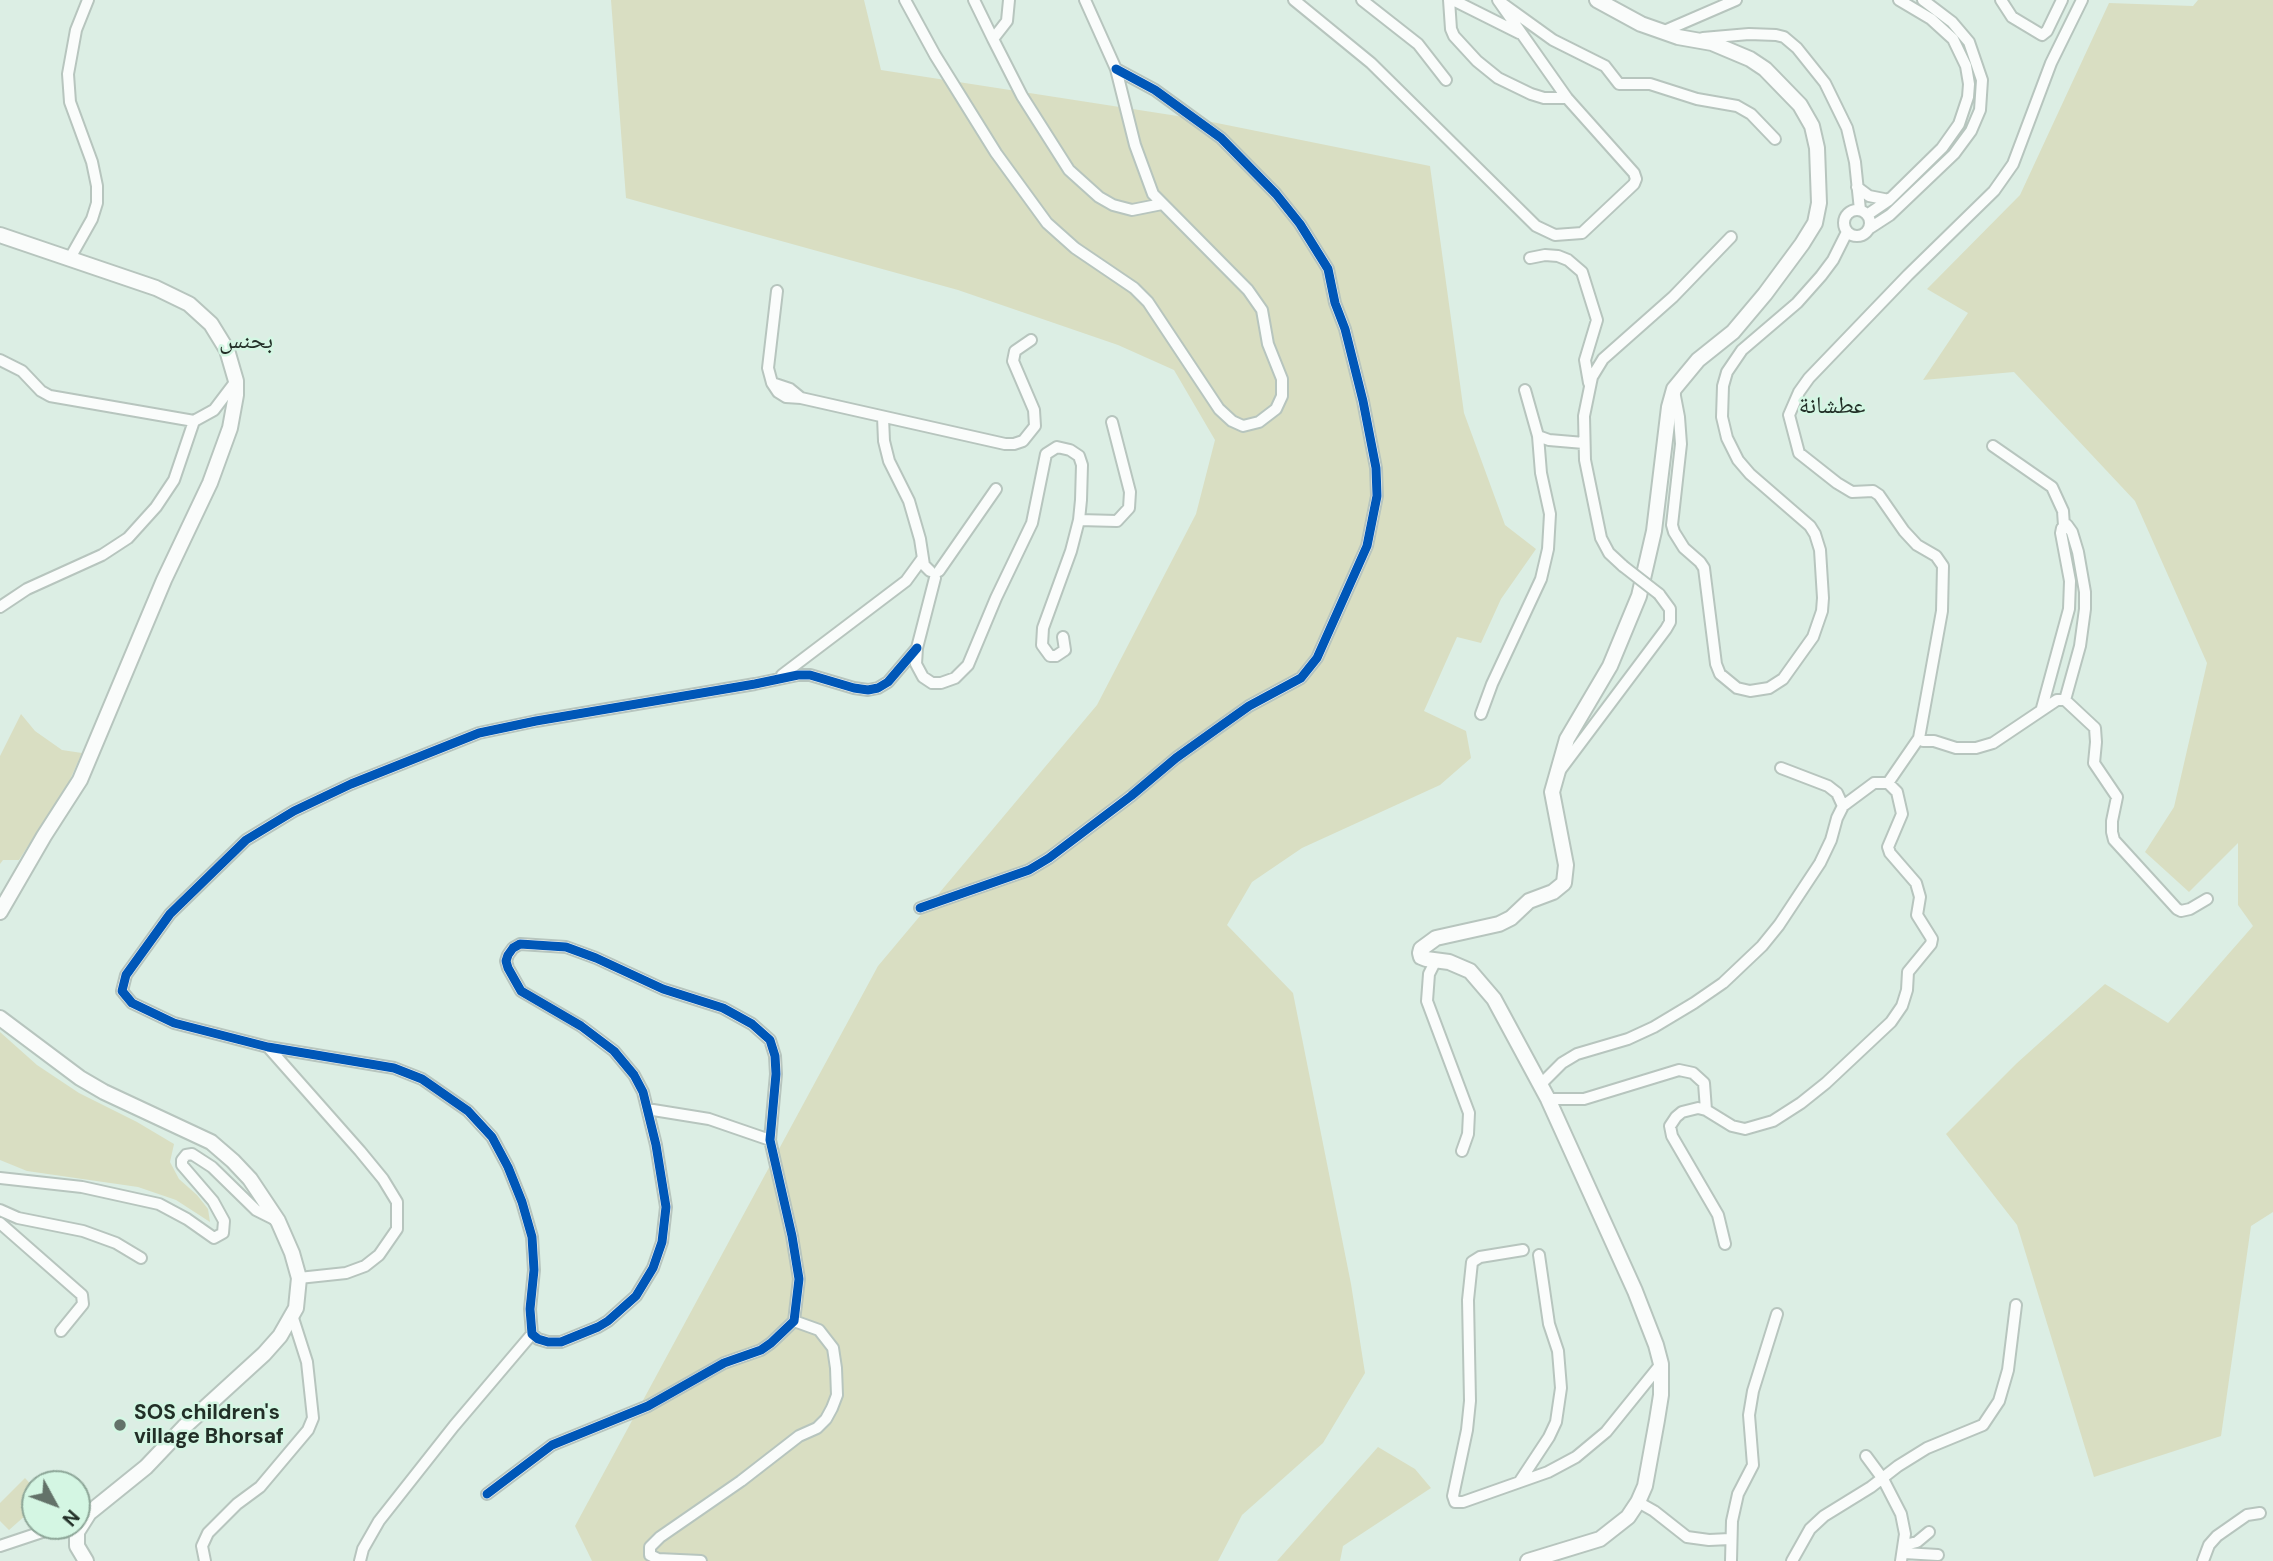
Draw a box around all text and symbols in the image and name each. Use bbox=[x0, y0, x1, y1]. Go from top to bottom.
district label: بحنس bbox=[219, 328, 273, 356]
district label: عطشانة bbox=[1799, 393, 1865, 421]
place label: SOS children's village Bhorsaf bbox=[134, 1400, 284, 1450]
marker: SOS children's village Bhorsaf bbox=[112, 1417, 128, 1433]
north arrow bbox=[21, 1470, 91, 1540]
text: N bbox=[57, 1504, 85, 1531]

